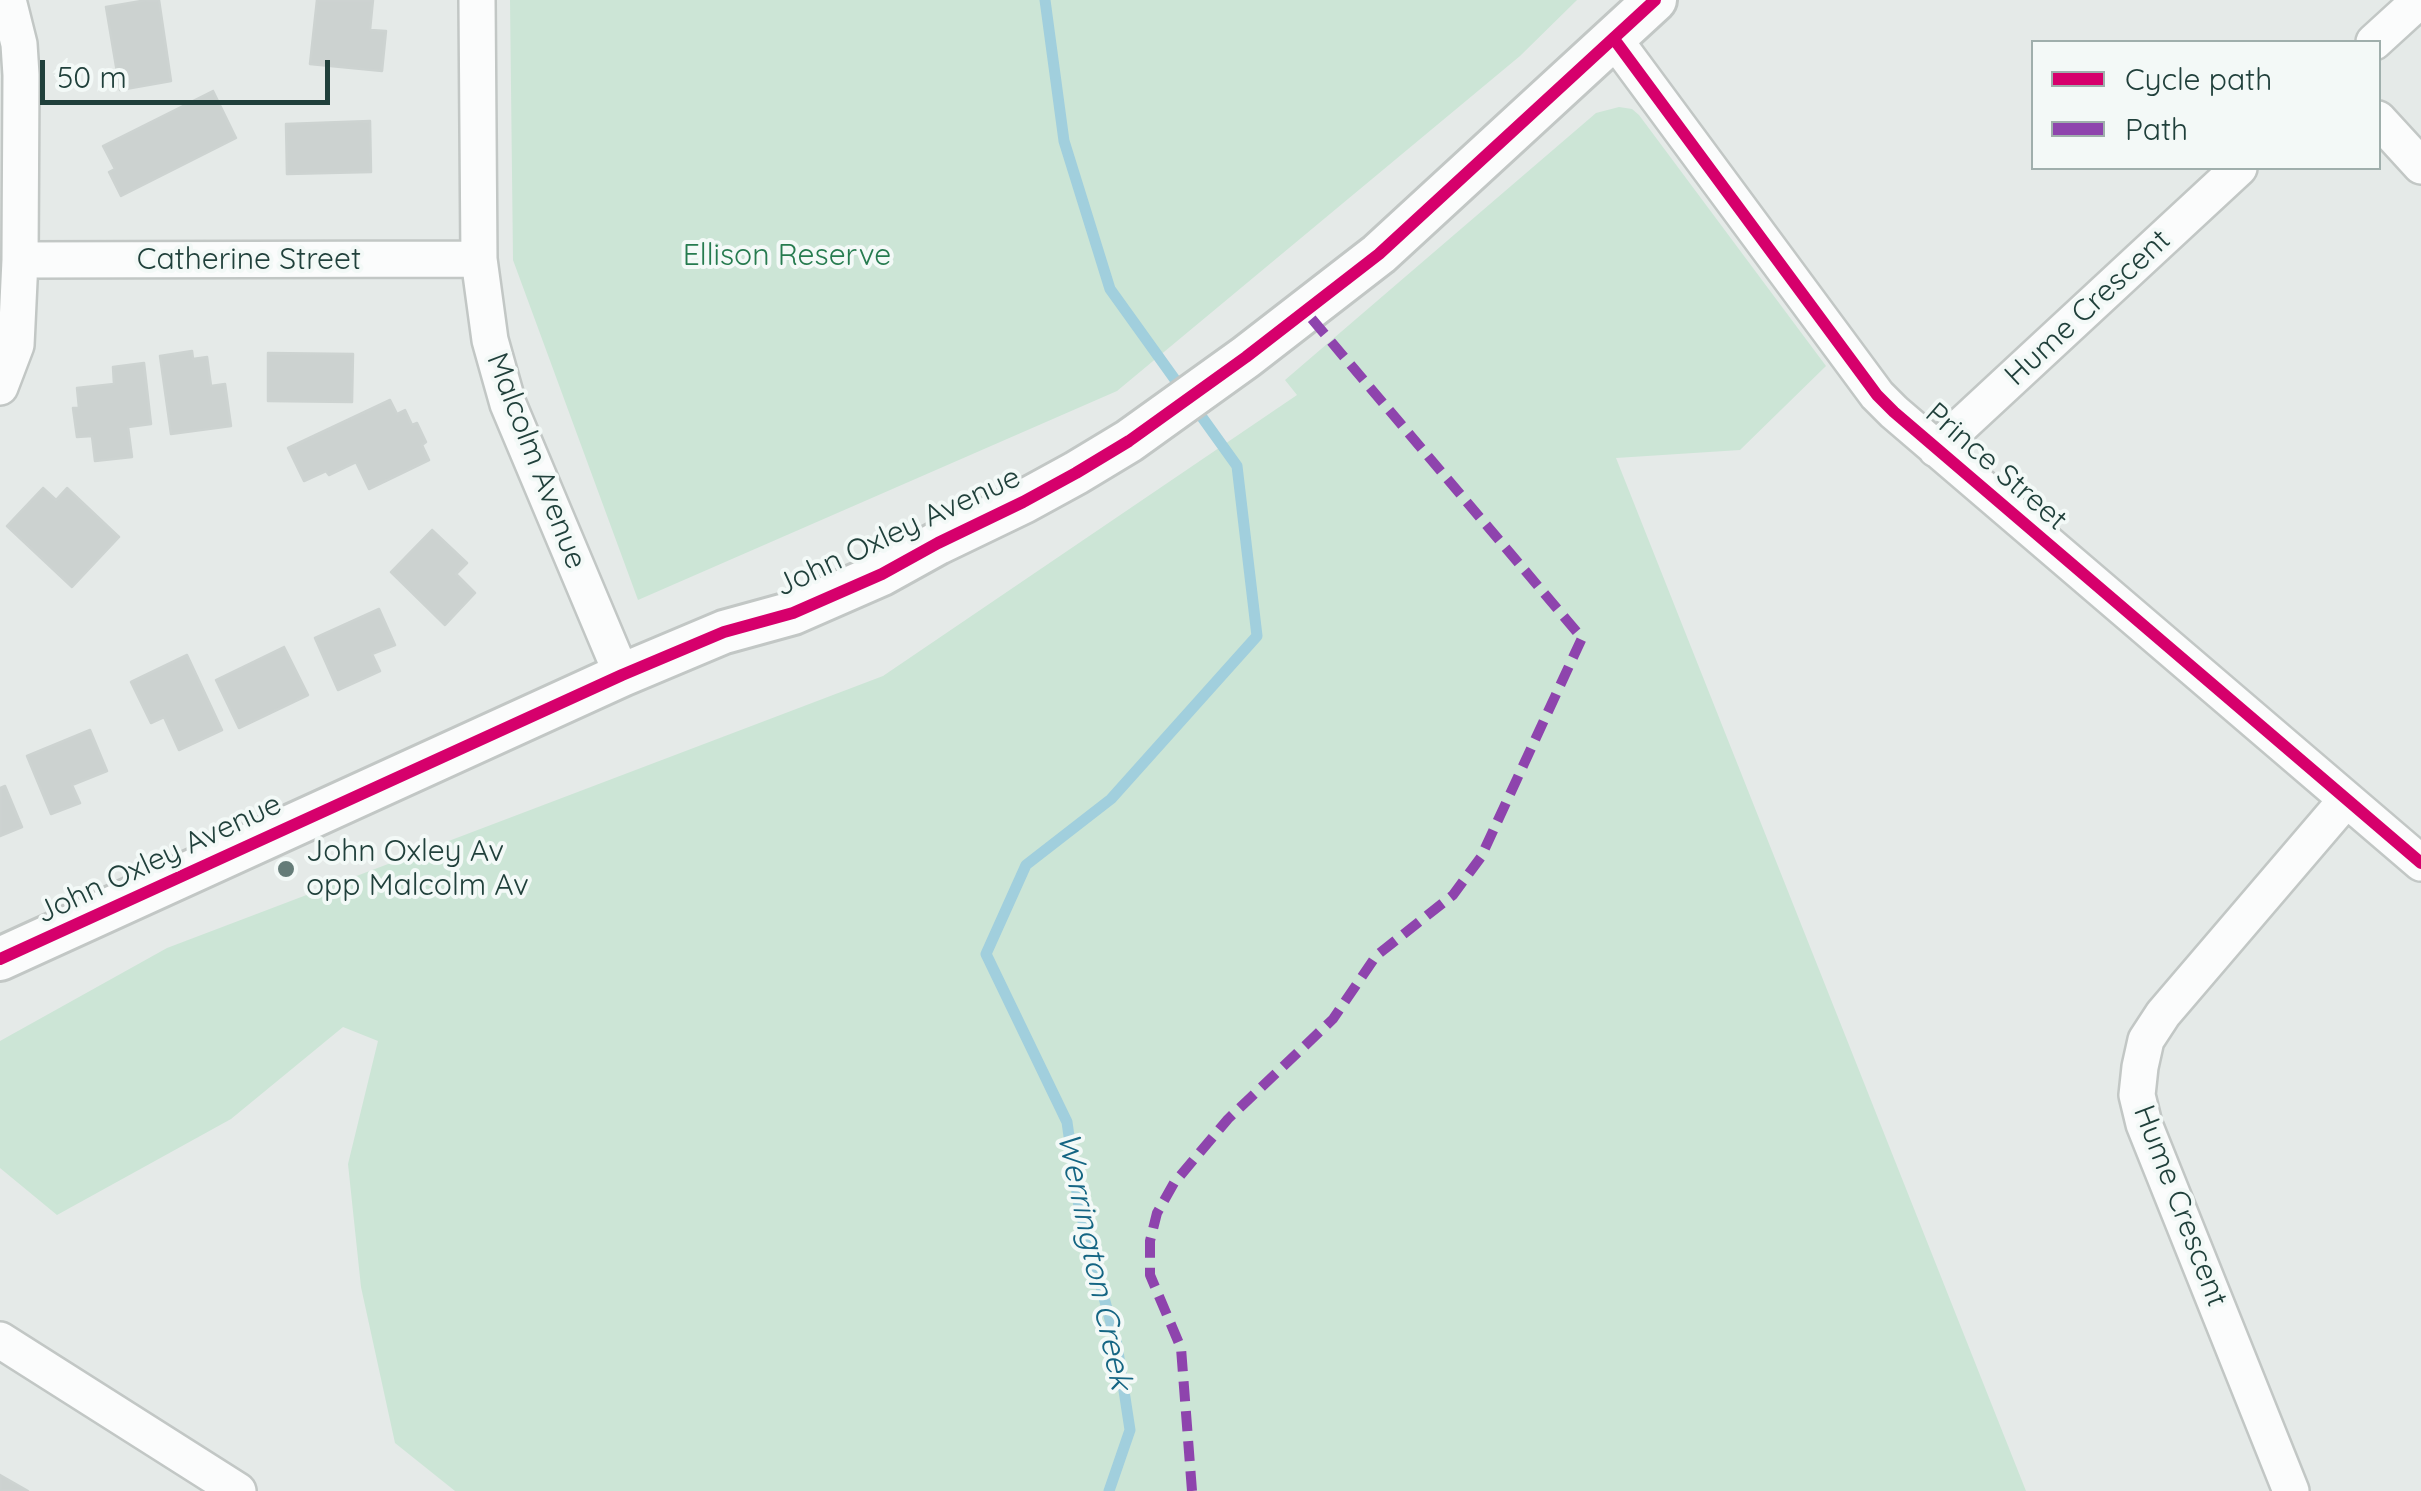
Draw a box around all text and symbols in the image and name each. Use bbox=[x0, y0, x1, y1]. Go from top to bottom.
scale bar bbox=[45, 40, 335, 102]
legend bbox=[2031, 40, 2381, 170]
text: 50 m bbox=[57, 58, 127, 96]
text: Cycle path bbox=[2125, 60, 2272, 98]
text: Path bbox=[2125, 110, 2188, 148]
street label: Hume Crescent bbox=[1998, 222, 2178, 394]
park label: Ellison Reserve bbox=[683, 238, 891, 274]
street label: Catherine Street bbox=[137, 242, 361, 278]
street label: Malcolm Avenue bbox=[478, 348, 594, 574]
street label: Prince Street bbox=[1918, 396, 2074, 538]
street label: John Oxley Avenue bbox=[770, 459, 1026, 605]
street label: John Oxley Avenue bbox=[31, 786, 287, 932]
place label: John Oxley Av opp Malcolm Av bbox=[306, 834, 529, 904]
marker: John Oxley Av opp Malcolm Av bbox=[275, 858, 297, 880]
street label: Hume Crescent bbox=[2125, 1100, 2235, 1312]
water label: Werrington Creek bbox=[1048, 1129, 1140, 1393]

